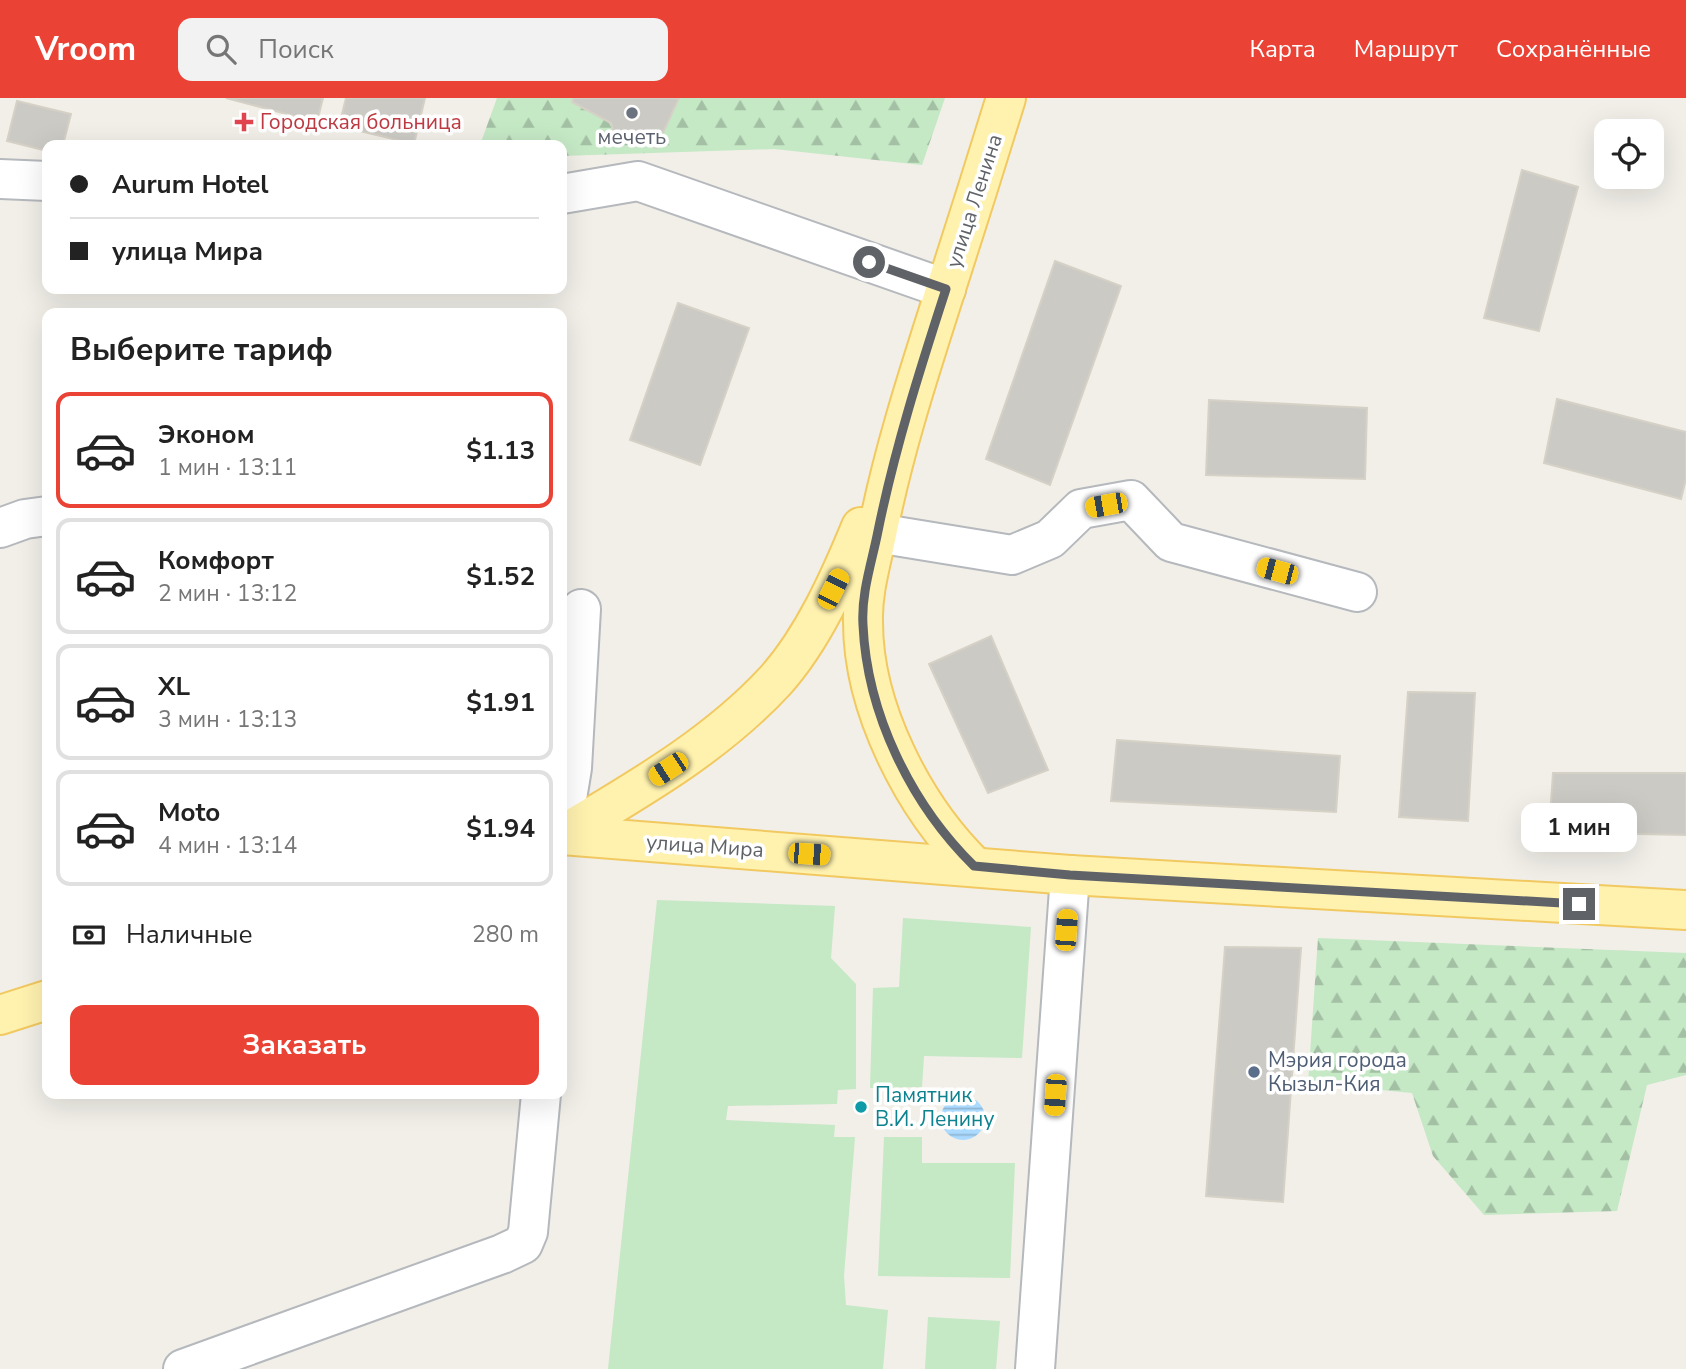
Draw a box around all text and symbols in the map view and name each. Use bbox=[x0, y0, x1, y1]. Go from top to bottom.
search box bbox=[178, 18, 668, 81]
text: Vroom bbox=[35, 27, 136, 72]
icon: search bbox=[202, 30, 240, 68]
text: Поиск bbox=[258, 32, 334, 67]
text: Карта bbox=[1250, 33, 1316, 65]
text: Маршрут bbox=[1354, 33, 1458, 65]
text: Сохранённые bbox=[1496, 33, 1651, 65]
marker: мечеть bbox=[624, 105, 640, 121]
place label: Городская больница bbox=[260, 108, 462, 136]
marker: Городская больница bbox=[234, 112, 254, 132]
map controls bbox=[1594, 119, 1664, 189]
button: locate bbox=[1594, 119, 1664, 189]
place label: мечеть bbox=[598, 123, 666, 151]
street label: улица Ленина bbox=[939, 131, 1009, 271]
text: Aurum Hotel bbox=[112, 167, 269, 202]
text: улица Мира bbox=[112, 234, 263, 269]
route start bbox=[853, 246, 885, 278]
text: Выберите тариф bbox=[70, 328, 333, 371]
text: Эконом bbox=[158, 417, 255, 452]
icon: car bbox=[74, 419, 137, 482]
text: $1.13 bbox=[466, 433, 535, 468]
text: 1 мин · 13:11 bbox=[158, 452, 297, 483]
car bbox=[1084, 491, 1129, 519]
text: Комфорт bbox=[158, 543, 274, 578]
icon: car bbox=[74, 545, 137, 608]
car bbox=[1254, 555, 1301, 587]
text: $1.52 bbox=[466, 559, 535, 594]
car bbox=[815, 566, 852, 612]
text: 2 мин · 13:12 bbox=[158, 578, 297, 609]
text: XL bbox=[158, 669, 190, 704]
icon: car bbox=[74, 671, 137, 734]
text: $1.91 bbox=[466, 685, 535, 720]
text: 3 мин · 13:13 bbox=[158, 704, 297, 735]
car bbox=[645, 749, 692, 789]
text: Moto bbox=[158, 795, 220, 830]
icon: car bbox=[74, 797, 137, 860]
callout: 1 мин bbox=[1521, 802, 1637, 852]
text: $1.94 bbox=[466, 811, 535, 846]
text: 1 мин bbox=[1547, 812, 1611, 843]
street label: улица Мира bbox=[645, 828, 765, 864]
text: 4 мин · 13:14 bbox=[158, 830, 297, 861]
car bbox=[788, 842, 831, 866]
route end bbox=[1563, 888, 1595, 920]
car bbox=[1055, 908, 1078, 952]
icon: cash bbox=[70, 916, 108, 954]
text: Наличные bbox=[126, 917, 253, 952]
text: 280 m bbox=[472, 919, 539, 950]
button: Заказать bbox=[70, 1005, 539, 1085]
place label: Мэрия города Кызыл-Кия bbox=[1268, 1046, 1407, 1098]
marker: Мэрия города Кызыл-Кия bbox=[1246, 1064, 1262, 1080]
car bbox=[1044, 1073, 1067, 1117]
place label: Памятник В.И. Ленину bbox=[875, 1081, 994, 1133]
marker: Памятник В.И. Ленину bbox=[853, 1099, 869, 1115]

